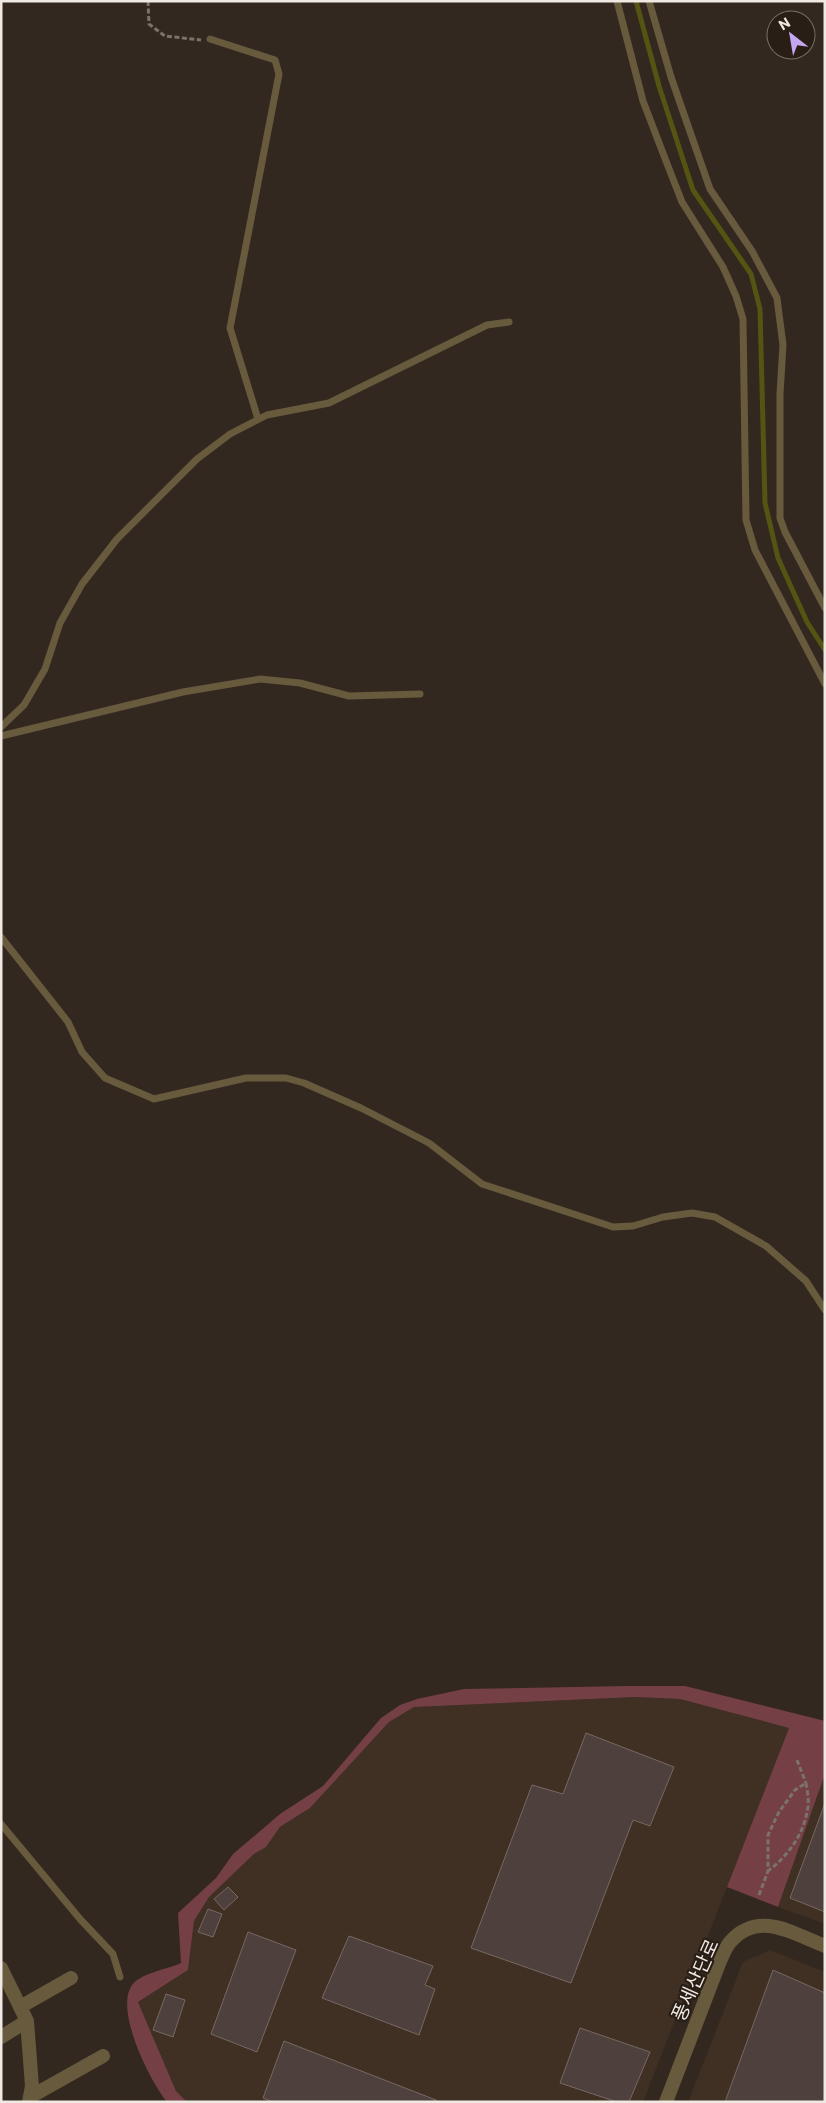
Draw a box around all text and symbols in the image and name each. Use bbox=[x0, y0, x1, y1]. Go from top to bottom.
north arrow bbox=[766, 10, 816, 60]
text: N bbox=[775, 13, 793, 33]
street label: 풍세산단로 bbox=[666, 1935, 723, 2024]

